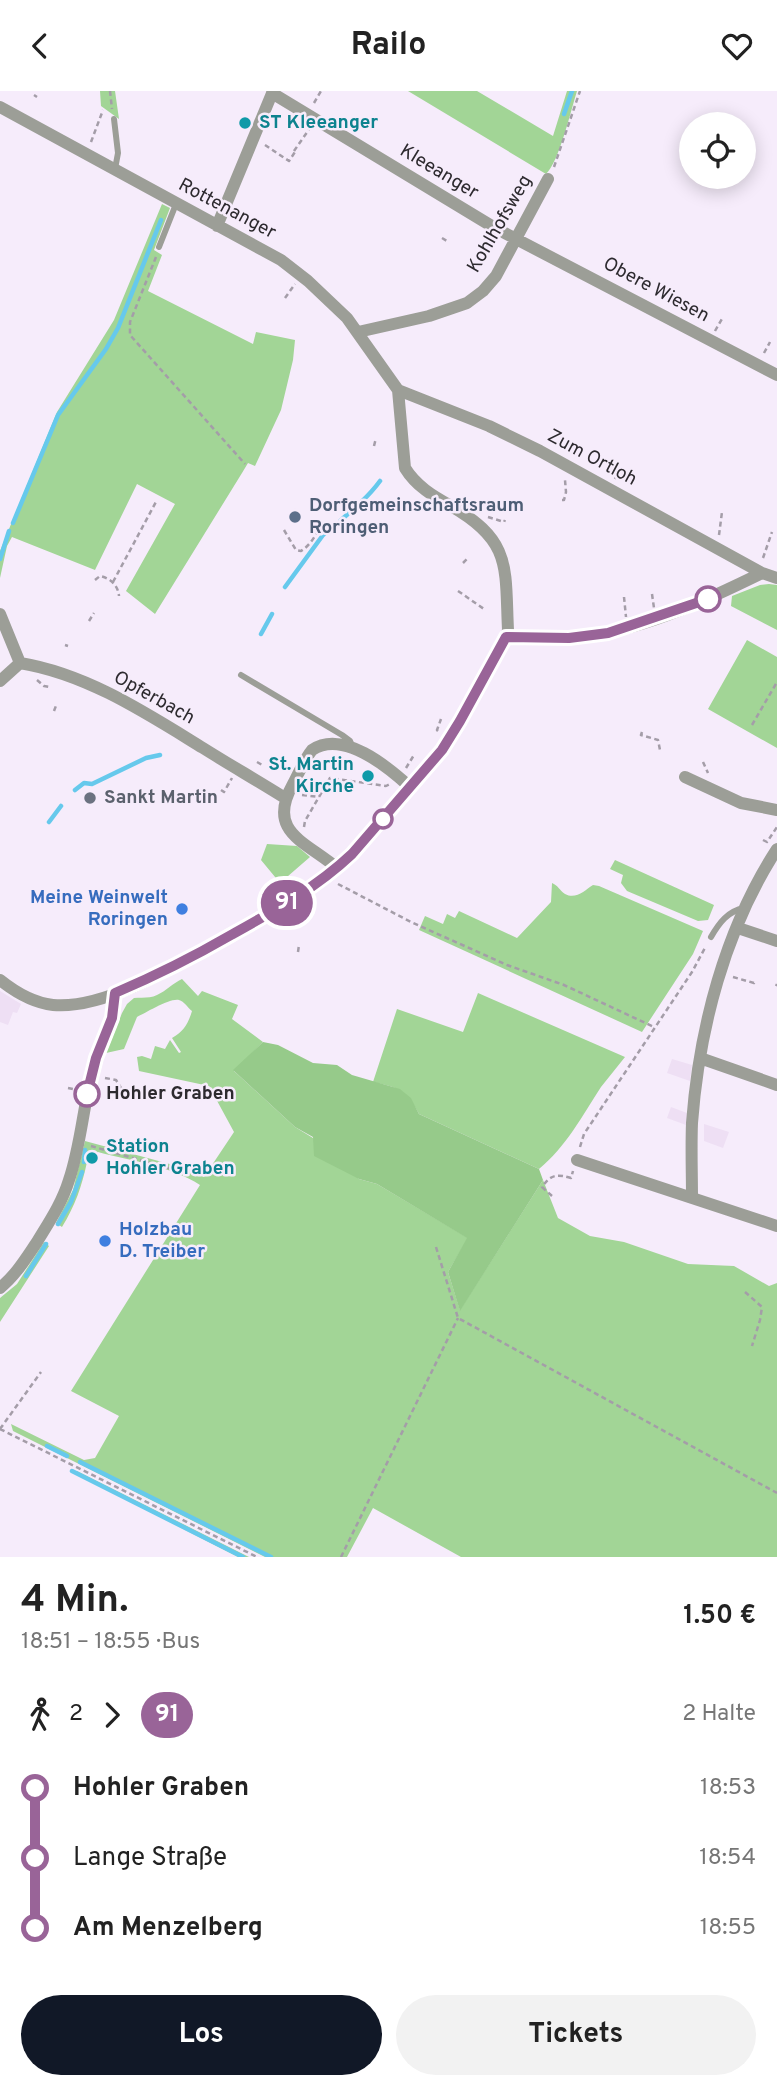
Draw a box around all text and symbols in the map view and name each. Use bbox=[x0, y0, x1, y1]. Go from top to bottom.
text: Railo bbox=[351, 26, 426, 66]
icon: back bbox=[21, 27, 59, 65]
icon: heart bbox=[718, 27, 756, 65]
place label: ST Kleeanger bbox=[259, 111, 378, 135]
map controls bbox=[679, 112, 756, 189]
button: locate bbox=[679, 112, 756, 189]
marker: ST Kleeanger bbox=[237, 115, 253, 131]
street label: Kleeanger bbox=[395, 139, 483, 205]
street label: Kohlhofsweg bbox=[462, 171, 538, 277]
street label: Rottenanger bbox=[174, 173, 281, 245]
street label: Obere Wiesen bbox=[599, 252, 713, 328]
street label: Zum Ortloh bbox=[543, 424, 641, 492]
place label: Dorfgemeinschaftsraum Roringen bbox=[309, 494, 524, 540]
marker: Dorfgemeinschaftsraum Roringen bbox=[287, 509, 303, 525]
unlabelled marker bbox=[695, 586, 721, 612]
street label: Opferbach bbox=[109, 666, 199, 730]
place label: St. Martin Kirche bbox=[268, 753, 354, 799]
marker: St. Martin Kirche bbox=[360, 768, 376, 784]
place label: Sankt Martin bbox=[104, 786, 218, 810]
marker: Sankt Martin bbox=[82, 790, 98, 806]
unlabelled marker bbox=[373, 809, 393, 829]
line badge: 91 bbox=[256, 880, 318, 926]
place label: Meine Weinwelt Roringen bbox=[30, 886, 168, 932]
text: 91 bbox=[275, 888, 299, 918]
marker: Meine Weinwelt Roringen bbox=[174, 901, 190, 917]
marker: Hohler Graben bbox=[74, 1081, 100, 1107]
place label: Hohler Graben bbox=[106, 1082, 235, 1106]
place label: Station Hohler Graben bbox=[106, 1135, 235, 1181]
marker: Station Hohler Graben bbox=[84, 1150, 100, 1166]
place label: Holzbau D. Treiber bbox=[119, 1218, 205, 1264]
marker: Holzbau D. Treiber bbox=[97, 1233, 113, 1249]
text: 4 Min. bbox=[21, 1577, 128, 1626]
text: 1.50 € bbox=[683, 1600, 756, 1633]
text: 18:51 – 18:55 · Bus bbox=[21, 1628, 200, 1657]
icon: walk bbox=[21, 1696, 59, 1734]
icon: forward bbox=[93, 1696, 131, 1734]
text: 2 bbox=[69, 1700, 83, 1729]
text: 91 bbox=[155, 1700, 179, 1730]
text: 2 Halte bbox=[682, 1700, 756, 1729]
text: Hohler Graben bbox=[73, 1772, 249, 1805]
text: 18:53 bbox=[700, 1774, 756, 1803]
text: Lange Straße bbox=[73, 1842, 227, 1875]
text: 18:54 bbox=[699, 1844, 756, 1873]
text: Am Menzelberg bbox=[73, 1912, 263, 1945]
text: 18:55 bbox=[700, 1914, 756, 1943]
button: Los bbox=[21, 1995, 382, 2075]
button: Tickets bbox=[396, 1995, 756, 2075]

